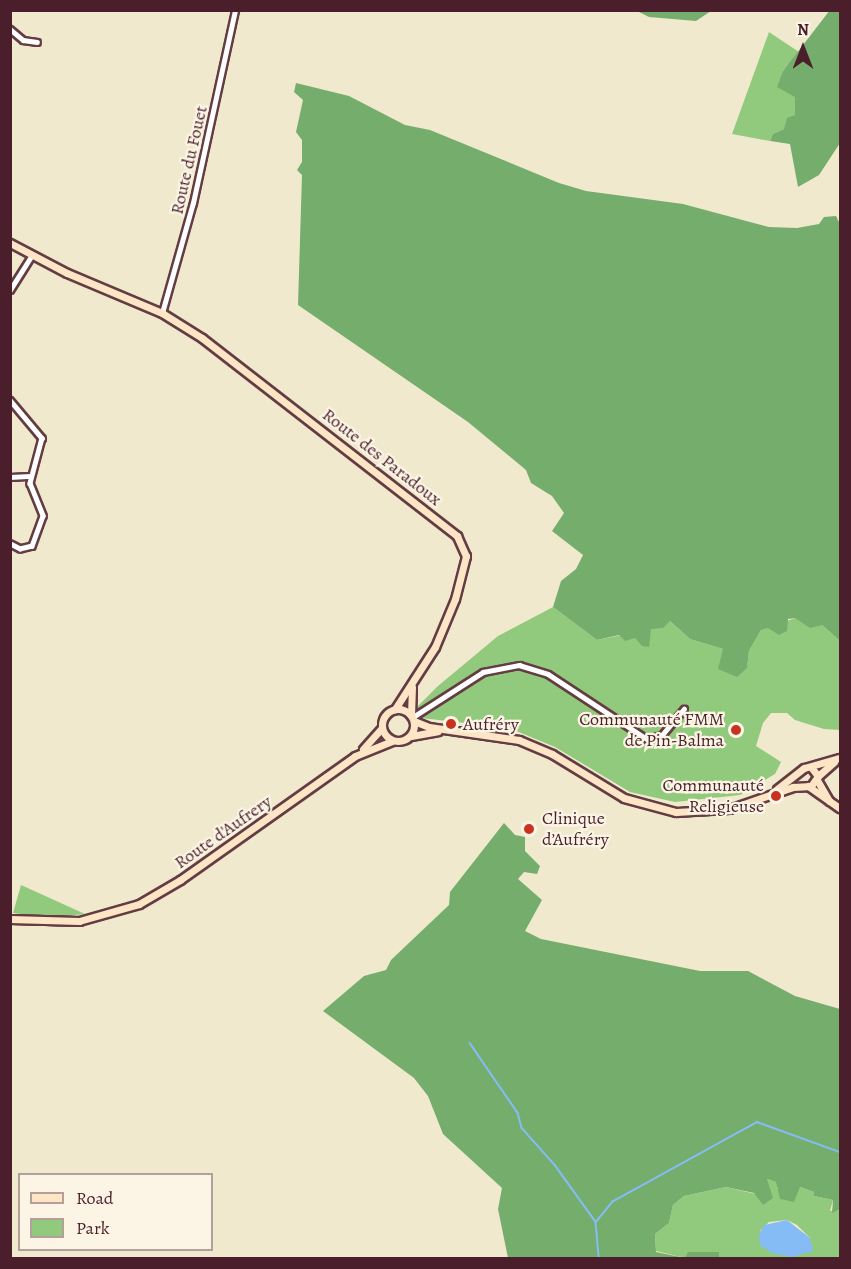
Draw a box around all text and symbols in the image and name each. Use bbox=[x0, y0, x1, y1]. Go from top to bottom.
north arrow bbox=[773, 18, 833, 78]
text: N bbox=[797, 19, 809, 41]
street label: Route du Fouet bbox=[166, 104, 212, 216]
street label: Route des Paradoux bbox=[318, 404, 446, 510]
place label: Communauté FMM de Pin-Balma bbox=[579, 709, 724, 752]
place label: Aufréry bbox=[463, 713, 519, 735]
marker: Aufréry bbox=[444, 717, 458, 731]
marker: Communauté FMM de Pin-Balma bbox=[729, 723, 743, 737]
place label: Communauté Religieuse bbox=[662, 775, 764, 818]
marker: Communauté Religieuse bbox=[769, 789, 783, 803]
street label: Route d'Aufrery bbox=[170, 791, 276, 873]
place label: Clinique d’Aufréry bbox=[542, 808, 609, 850]
marker: Clinique d’Aufréry bbox=[520, 820, 538, 838]
legend bbox=[18, 1173, 213, 1251]
text: Road bbox=[76, 1186, 113, 1210]
text: Park bbox=[76, 1216, 110, 1240]

